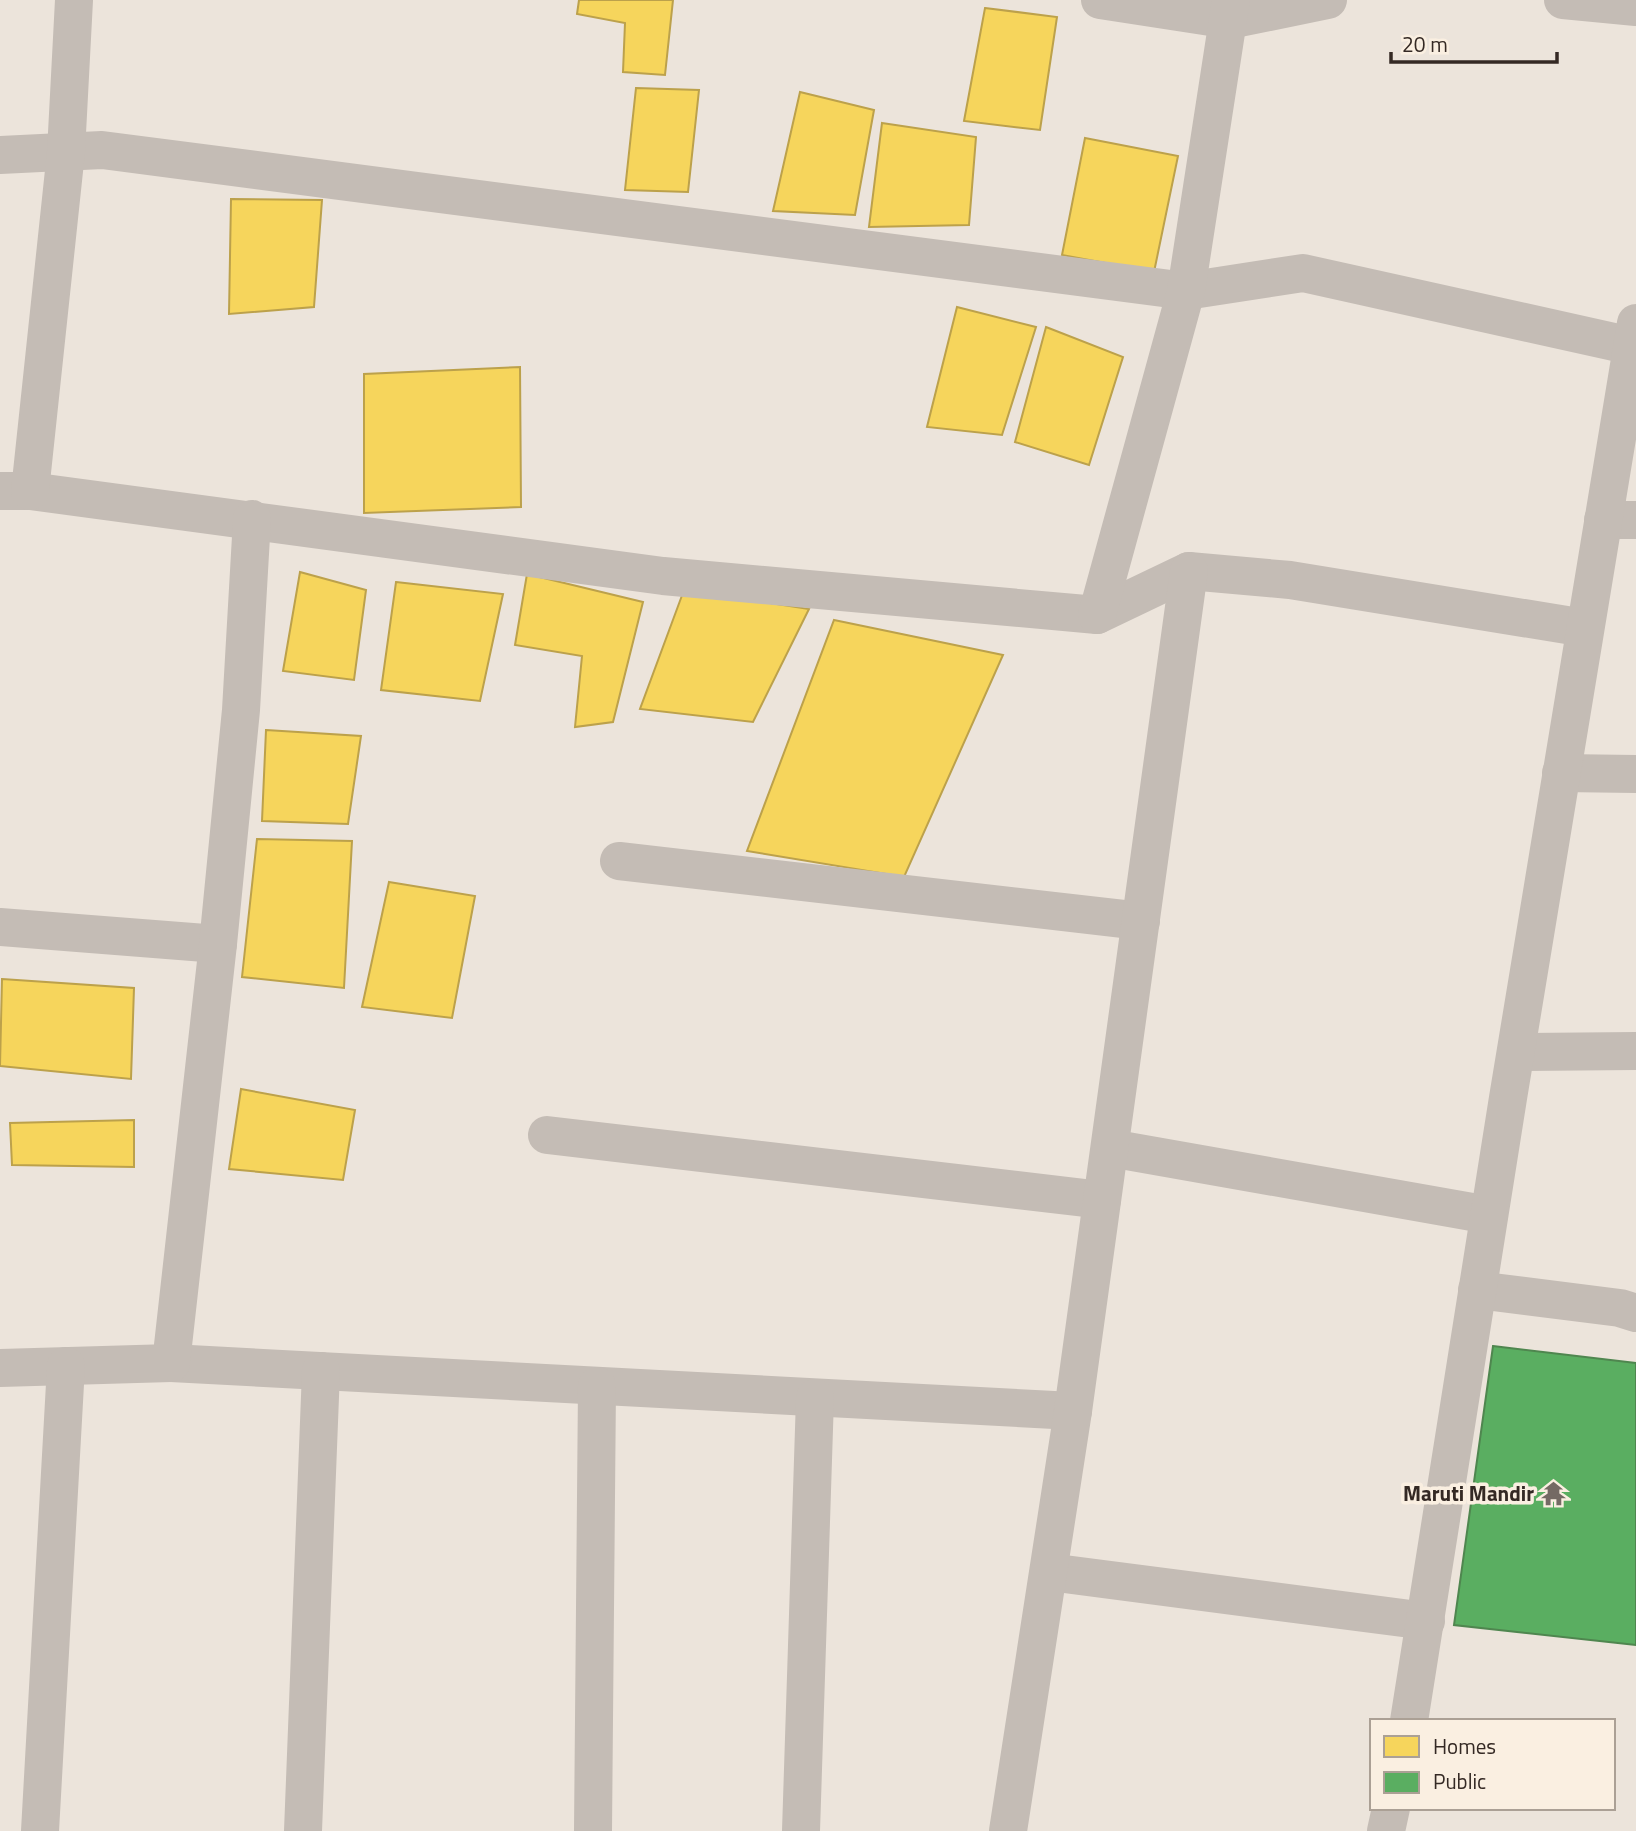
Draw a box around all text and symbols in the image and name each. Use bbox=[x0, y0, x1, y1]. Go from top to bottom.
scale bar bbox=[1391, 21, 1557, 65]
text: 20 m bbox=[1402, 28, 1448, 60]
place label: Maruti Mandir bbox=[1403, 1477, 1534, 1509]
temple icon: Maruti Mandir bbox=[1540, 1480, 1568, 1508]
legend bbox=[1370, 1719, 1615, 1810]
text: Homes bbox=[1433, 1730, 1496, 1762]
text: Public bbox=[1433, 1765, 1486, 1797]

